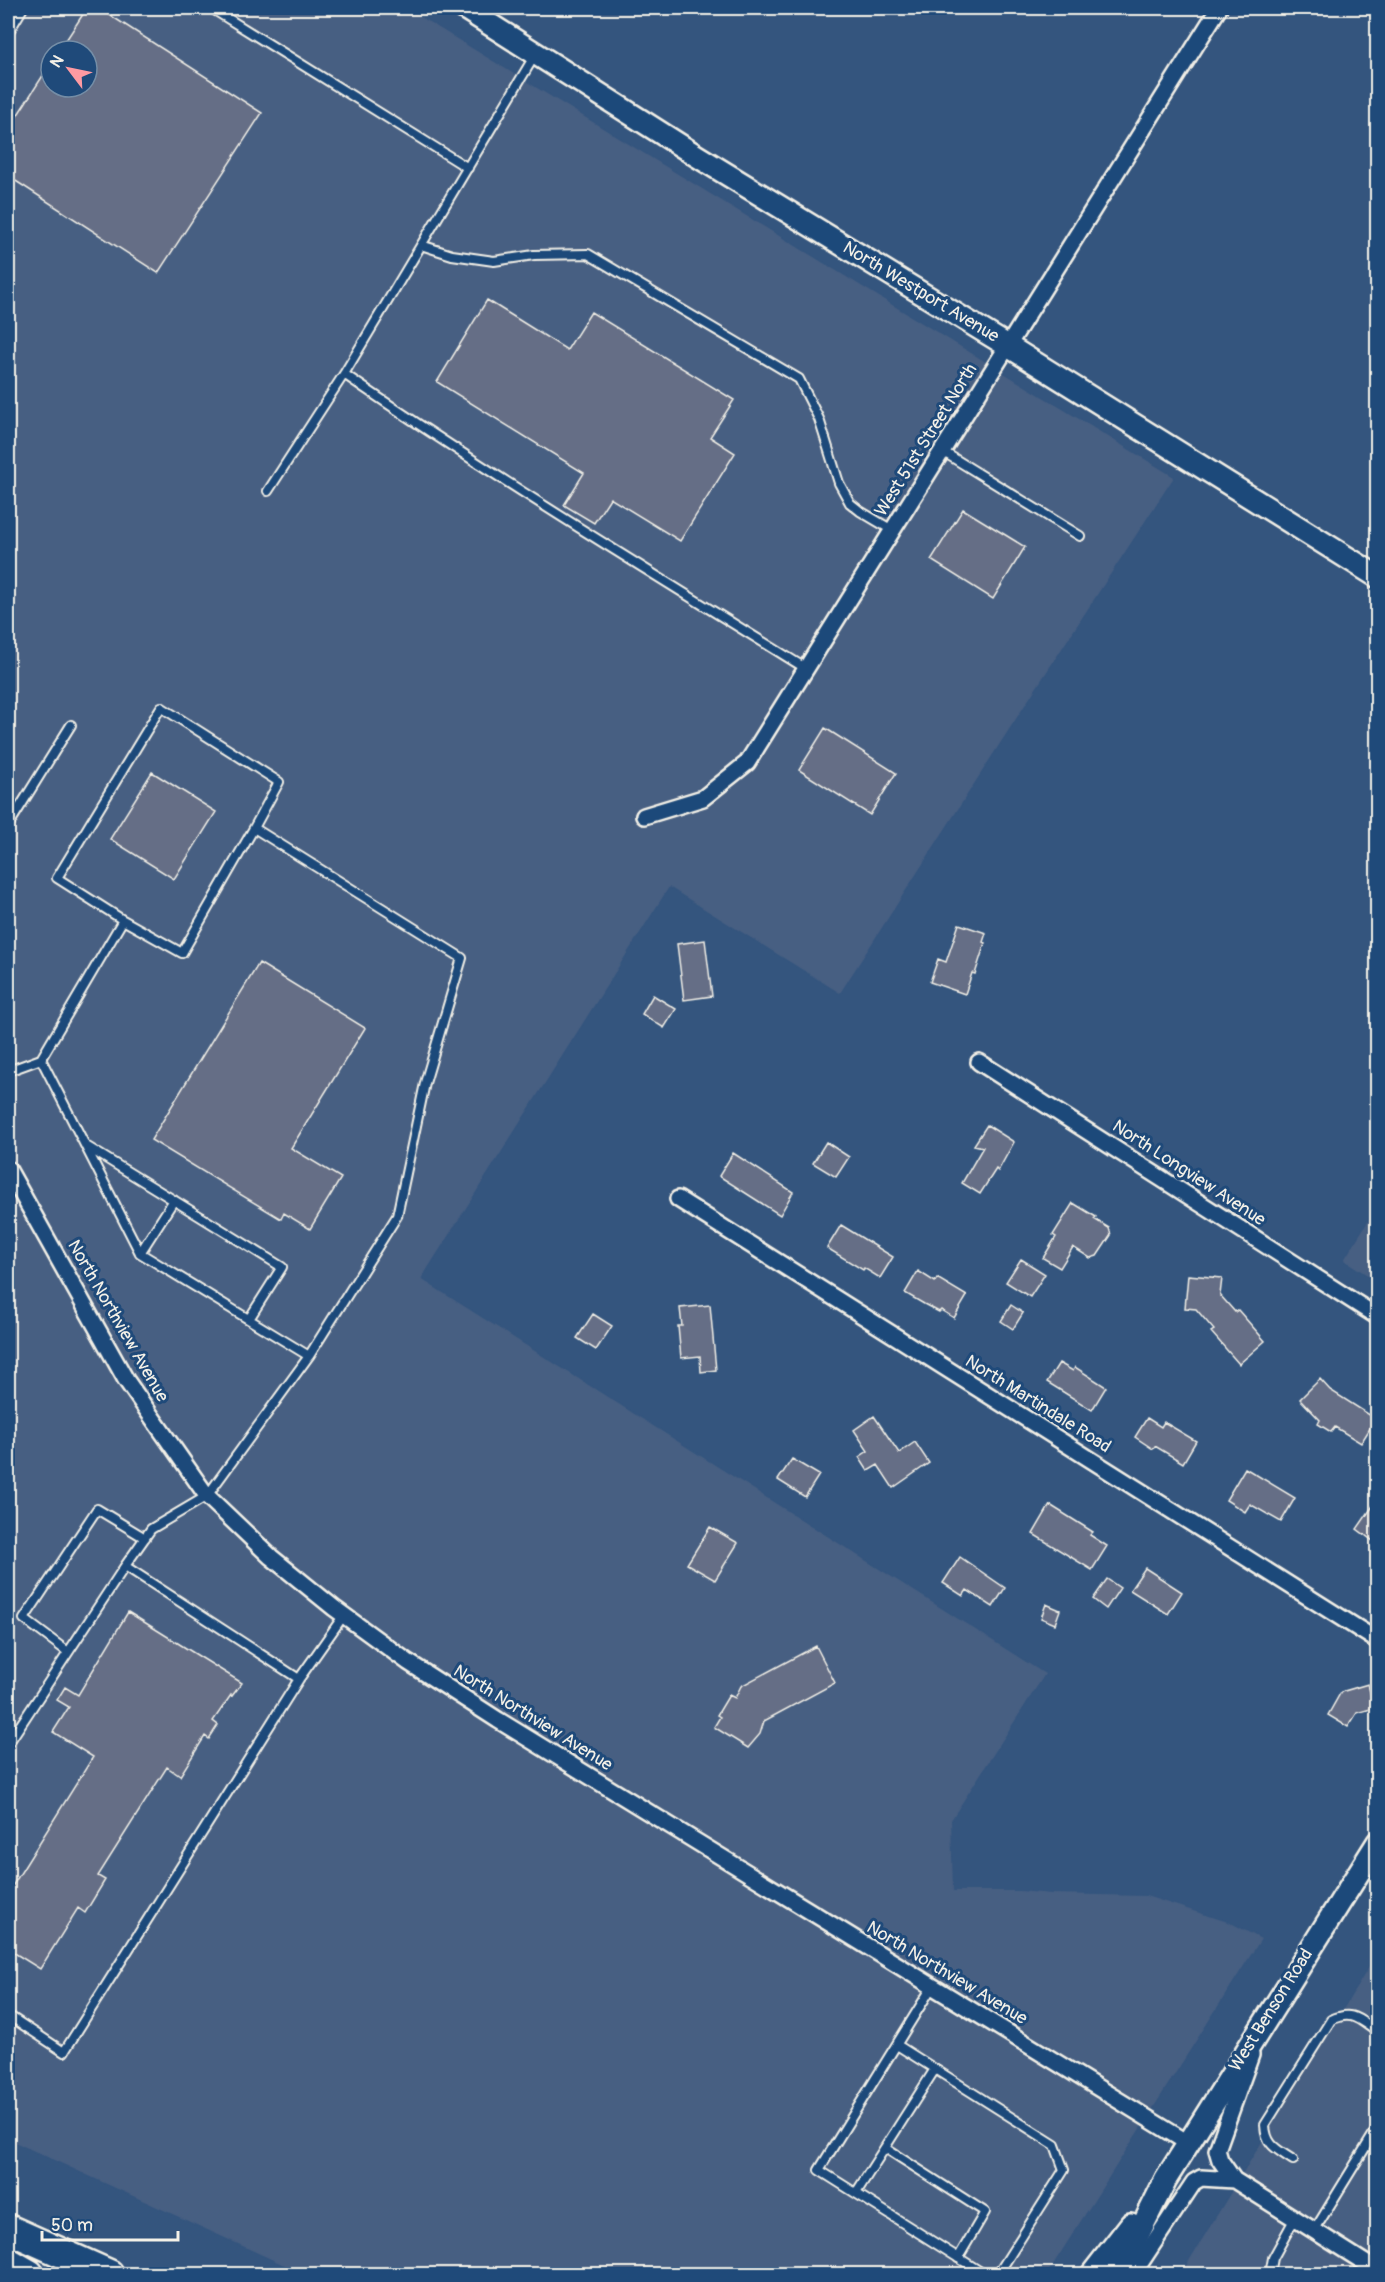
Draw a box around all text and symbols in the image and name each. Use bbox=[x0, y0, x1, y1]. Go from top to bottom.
north arrow bbox=[39, 39, 99, 99]
text: N bbox=[46, 52, 69, 71]
street label: North Westport Avenue bbox=[839, 236, 1004, 348]
street label: West 51st Street North bbox=[870, 359, 982, 521]
street label: North Longview Avenue bbox=[1108, 1115, 1270, 1231]
street label: North Northview Avenue bbox=[62, 1236, 174, 1406]
street label: North Martindale Road bbox=[961, 1350, 1115, 1458]
street label: North Northview Avenue bbox=[449, 1660, 617, 1776]
street label: North Northview Avenue bbox=[862, 1916, 1032, 2030]
street label: West Benson Road bbox=[1224, 1944, 1318, 2076]
scale bar bbox=[42, 2204, 178, 2242]
text: 50 m bbox=[51, 2214, 93, 2237]

